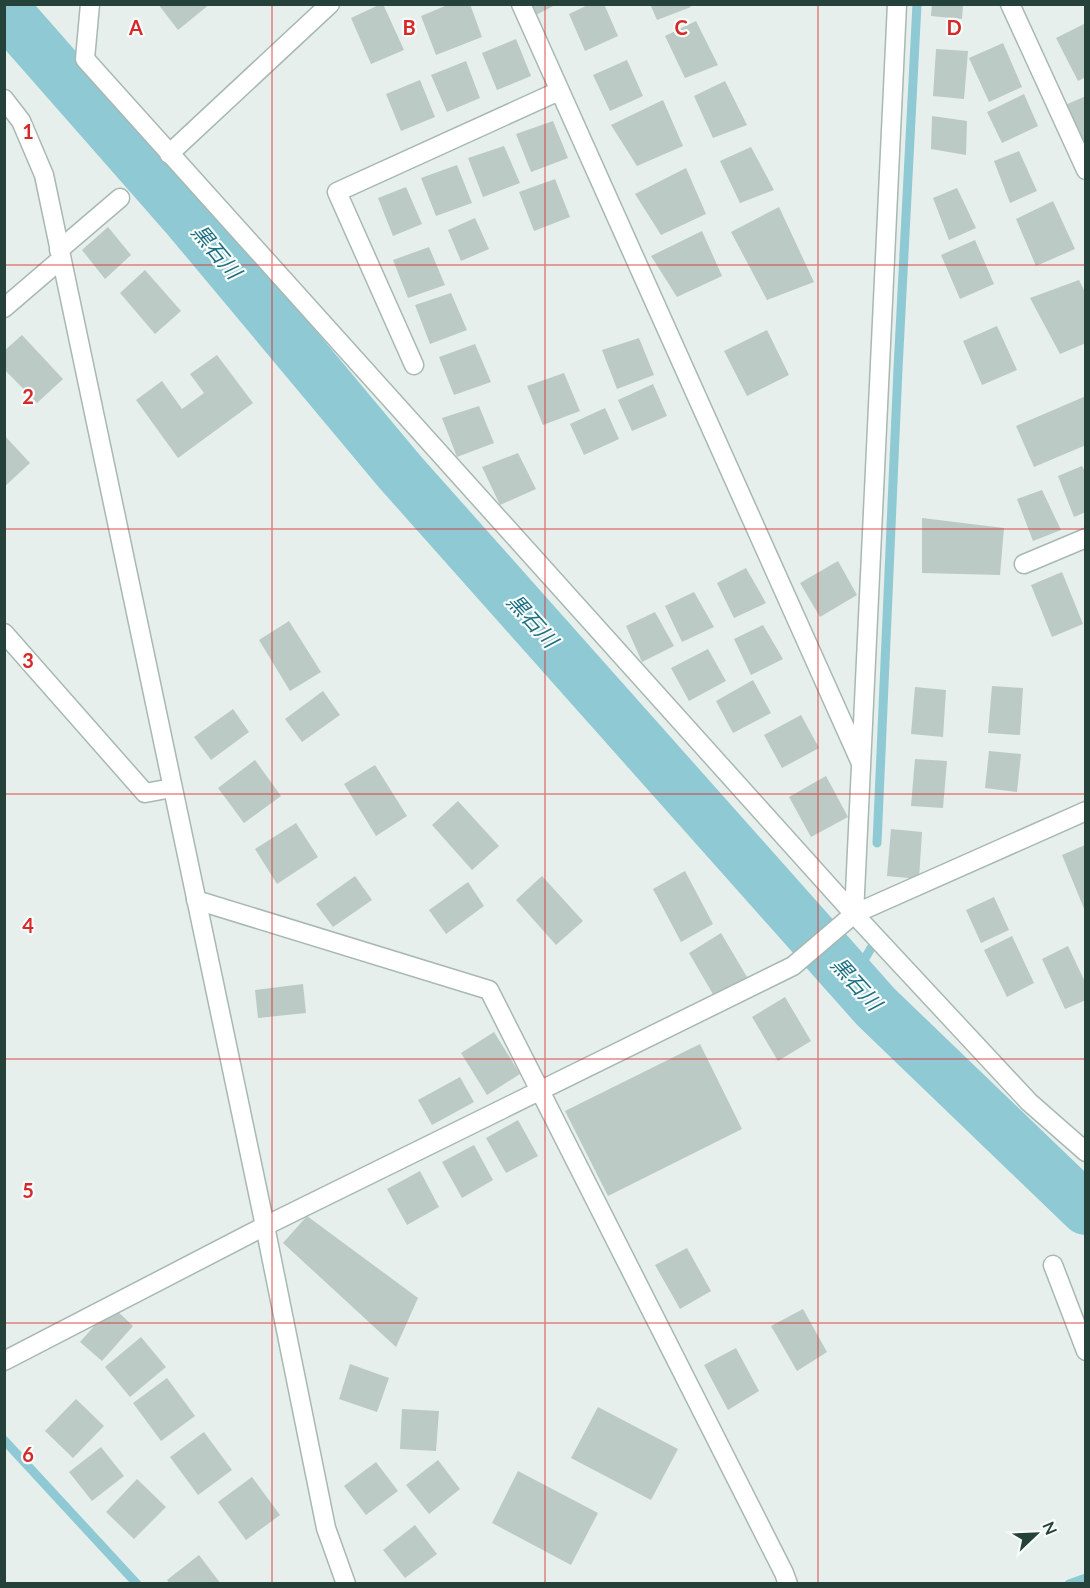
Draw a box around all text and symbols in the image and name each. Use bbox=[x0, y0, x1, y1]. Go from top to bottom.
text: A bbox=[128, 15, 143, 39]
text: B bbox=[402, 15, 416, 39]
text: C bbox=[674, 15, 688, 39]
text: D bbox=[946, 15, 962, 39]
text: 1 bbox=[22, 119, 34, 143]
water label: 黒石川 bbox=[187, 219, 248, 285]
text: 2 bbox=[22, 384, 34, 408]
water label: 黒石川 bbox=[503, 588, 565, 653]
text: 3 bbox=[22, 648, 34, 672]
text: 4 bbox=[22, 913, 34, 937]
water label: 黒石川 bbox=[827, 951, 889, 1016]
text: 5 bbox=[22, 1178, 34, 1202]
text: 6 bbox=[22, 1442, 34, 1466]
north arrow bbox=[1006, 1504, 1066, 1564]
text: N bbox=[1039, 1519, 1061, 1537]

